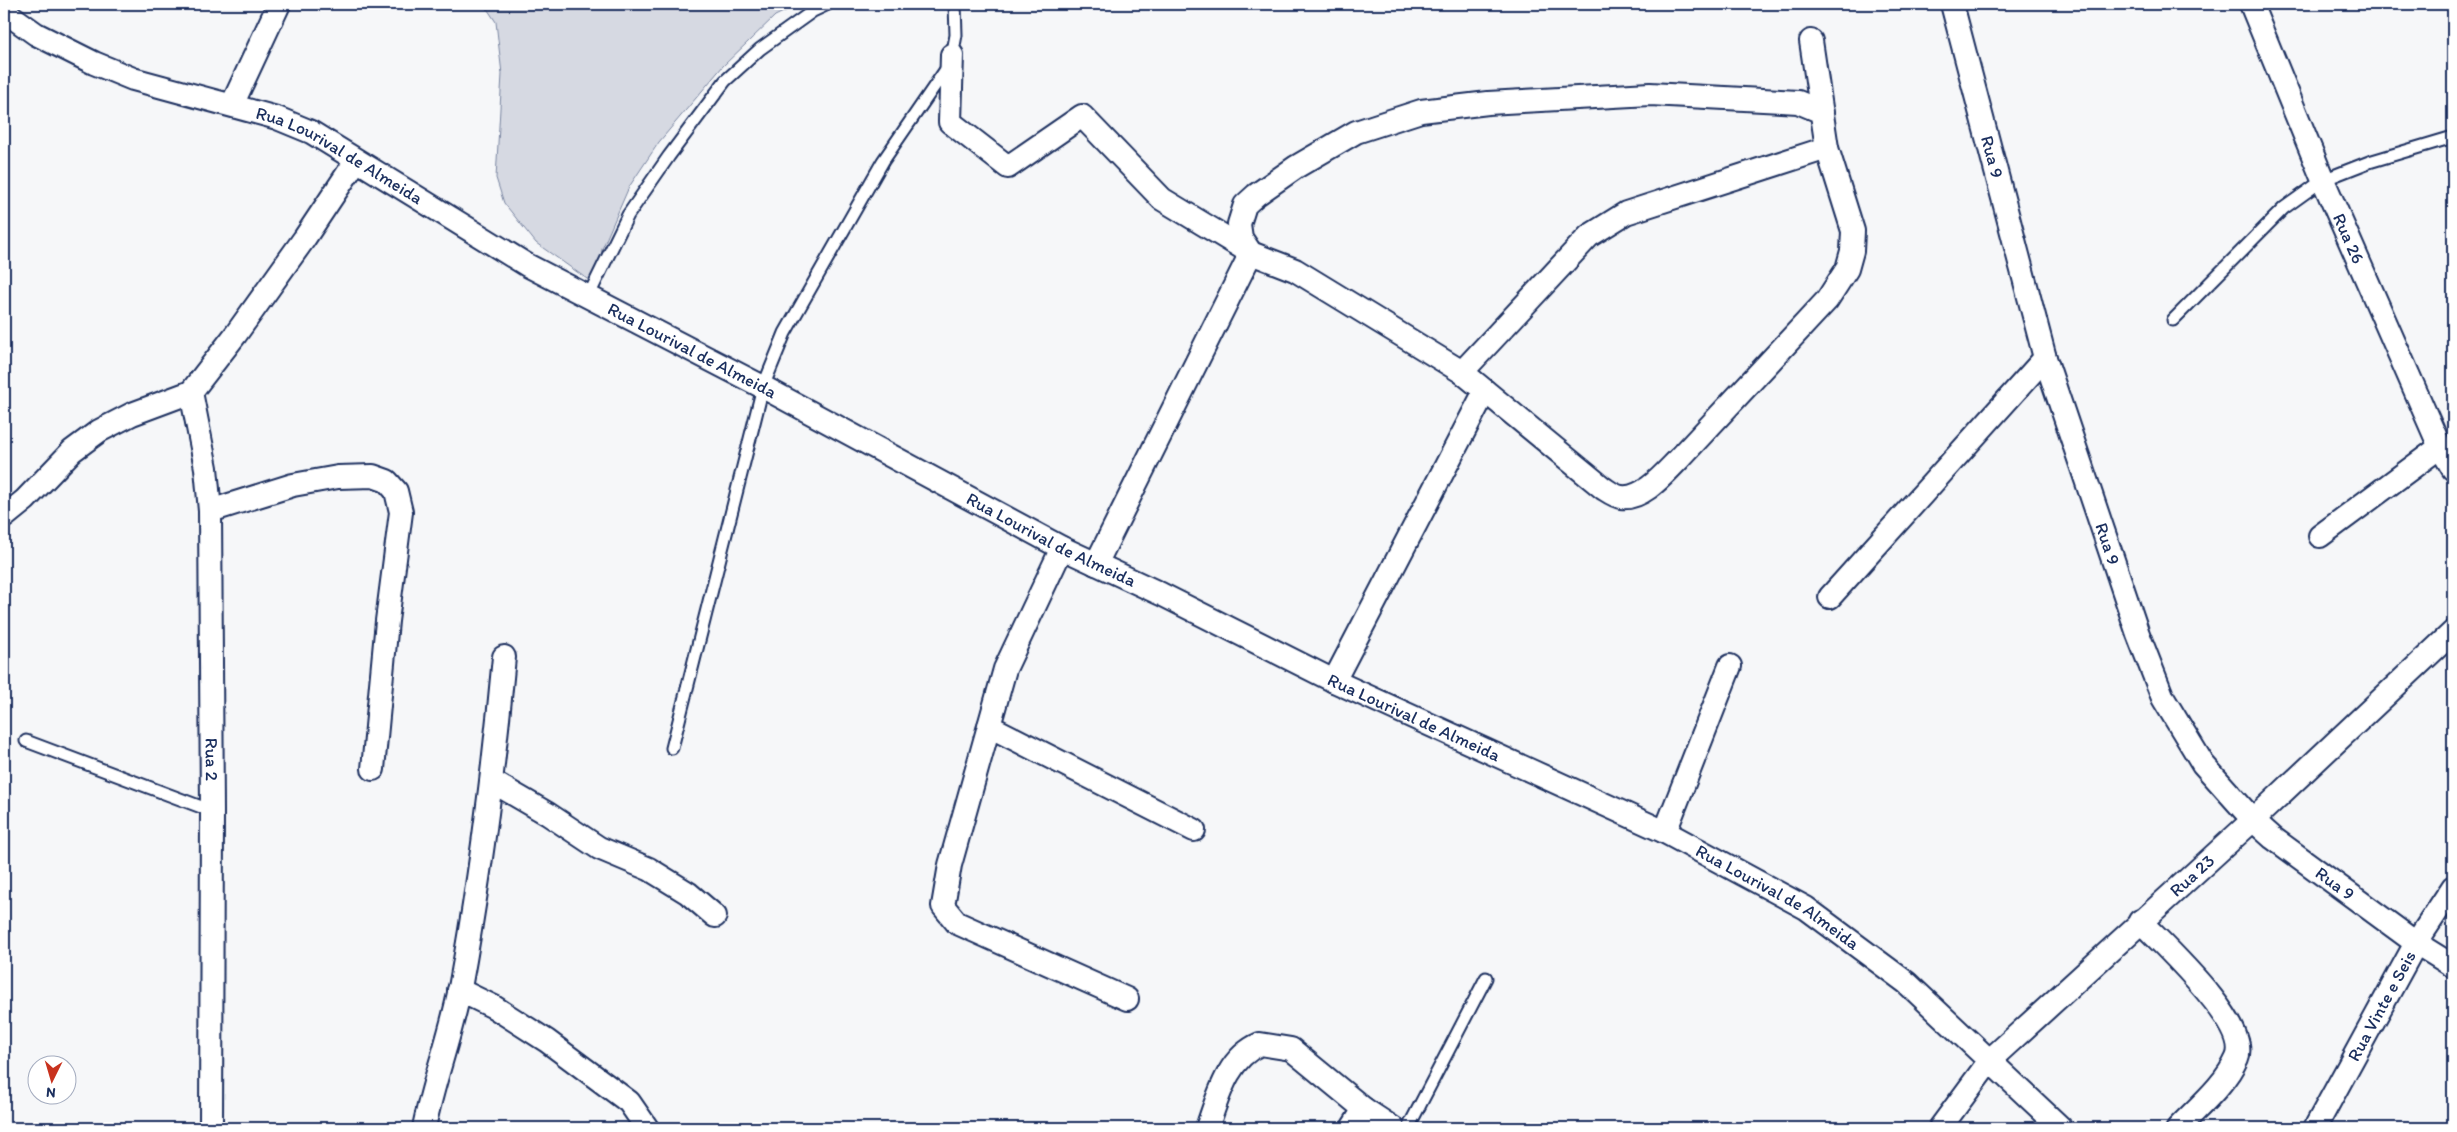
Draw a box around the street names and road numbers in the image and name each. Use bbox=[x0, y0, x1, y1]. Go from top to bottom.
street label: Rua Lourival de Almeida bbox=[254, 102, 427, 209]
street label: Rua 9 bbox=[1976, 133, 2008, 180]
street label: Rua 26 bbox=[2328, 210, 2369, 267]
street label: Rua Lourival de Almeida bbox=[604, 298, 781, 404]
street label: Rua Lourival de Almeida bbox=[963, 488, 1140, 592]
street label: Rua 9 bbox=[2090, 520, 2125, 568]
street label: Rua Lourival de Almeida bbox=[1324, 669, 1504, 767]
street label: Rua 2 bbox=[201, 738, 223, 782]
street label: Rua Lourival de Almeida bbox=[1692, 840, 1864, 955]
street label: Rua 23 bbox=[2165, 849, 2219, 902]
street label: Rua 9 bbox=[2311, 862, 2359, 905]
street label: Rua Vinte e Seis bbox=[2343, 947, 2421, 1065]

